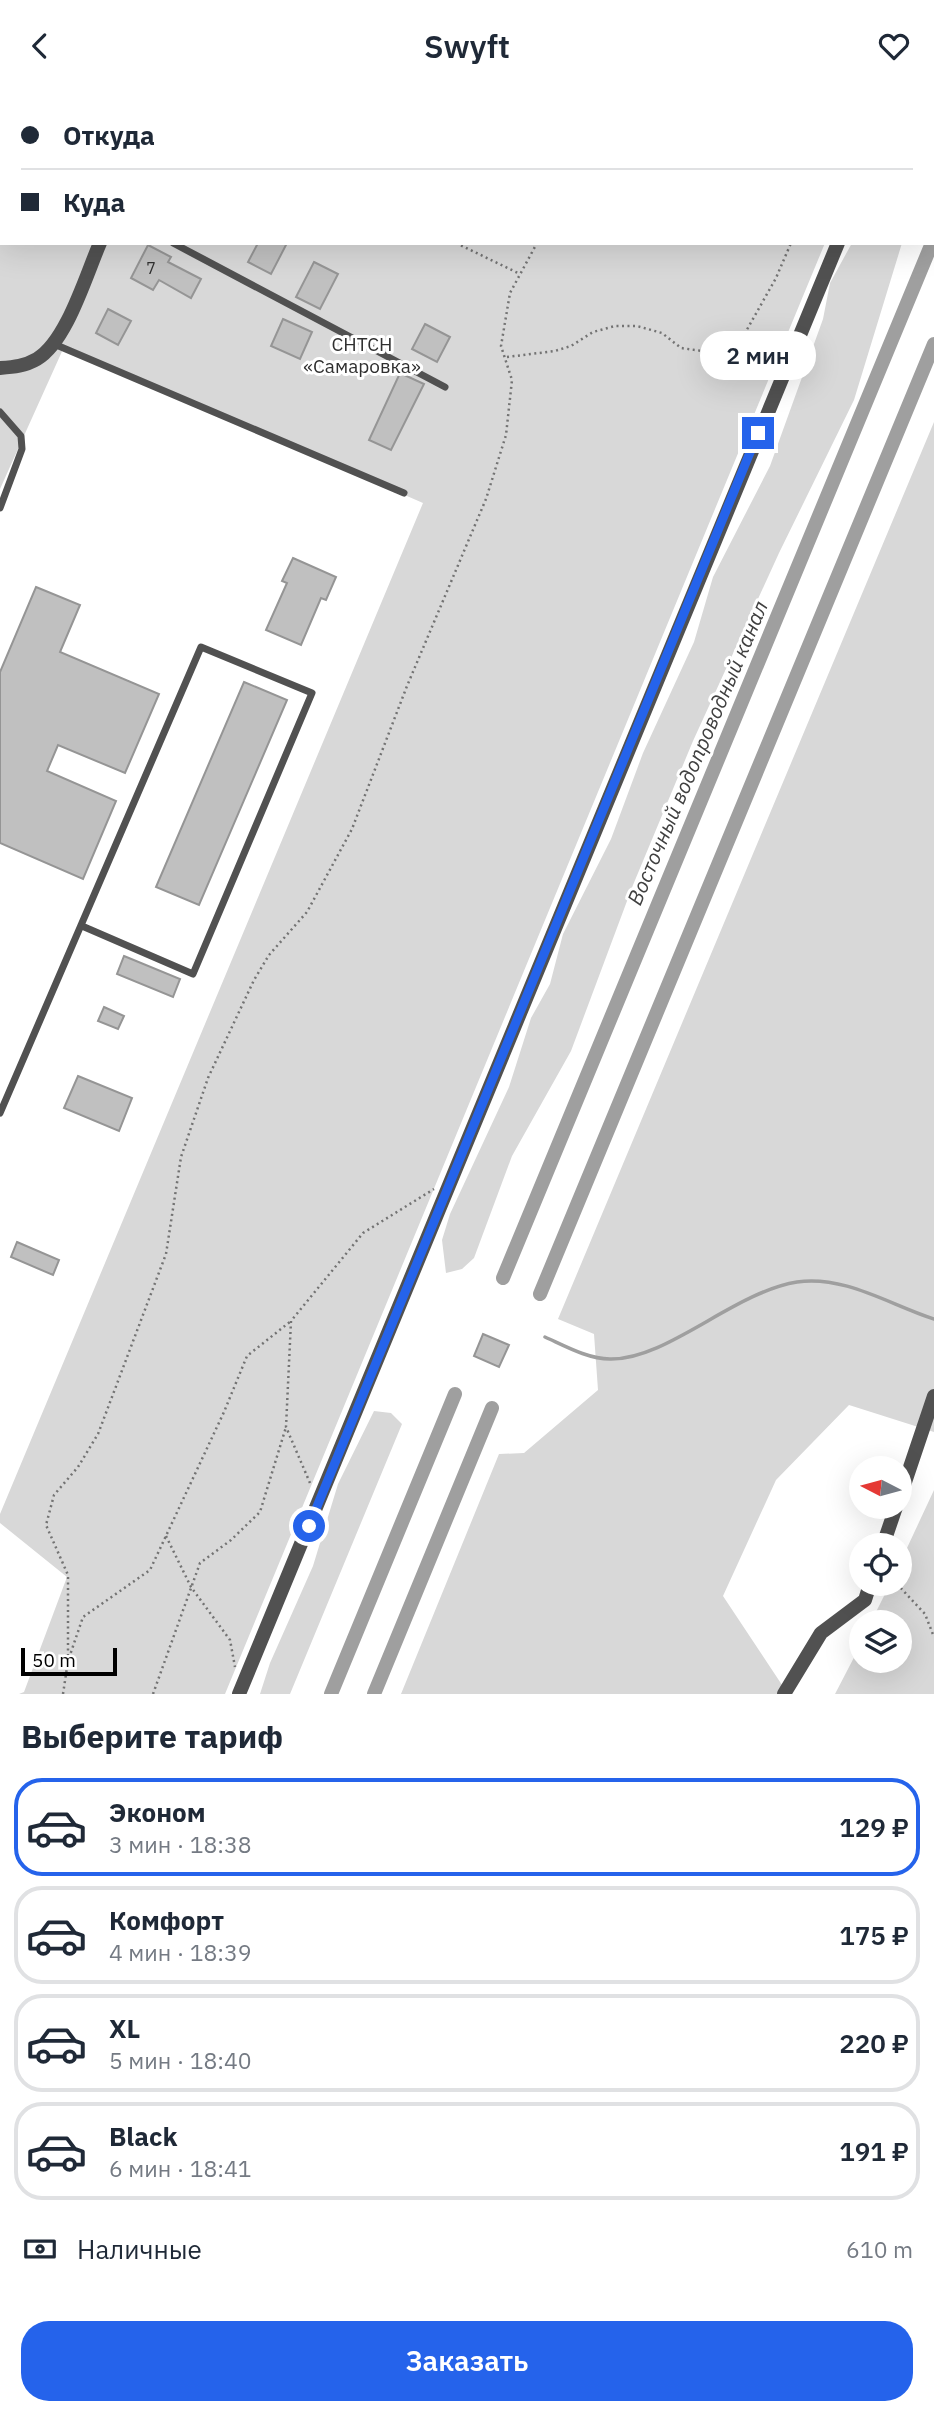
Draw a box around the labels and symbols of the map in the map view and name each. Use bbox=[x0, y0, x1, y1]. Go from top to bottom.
house number: 7 bbox=[146, 258, 156, 278]
callout: 2 мин bbox=[700, 331, 816, 381]
park label: СНТСН «Самаровка» bbox=[303, 332, 421, 378]
route end bbox=[742, 417, 774, 449]
water label: Восточный водопроводный канал bbox=[620, 596, 774, 909]
north arrow bbox=[849, 1456, 912, 1519]
route start bbox=[293, 1510, 325, 1542]
scale bar bbox=[21, 1645, 117, 1677]

